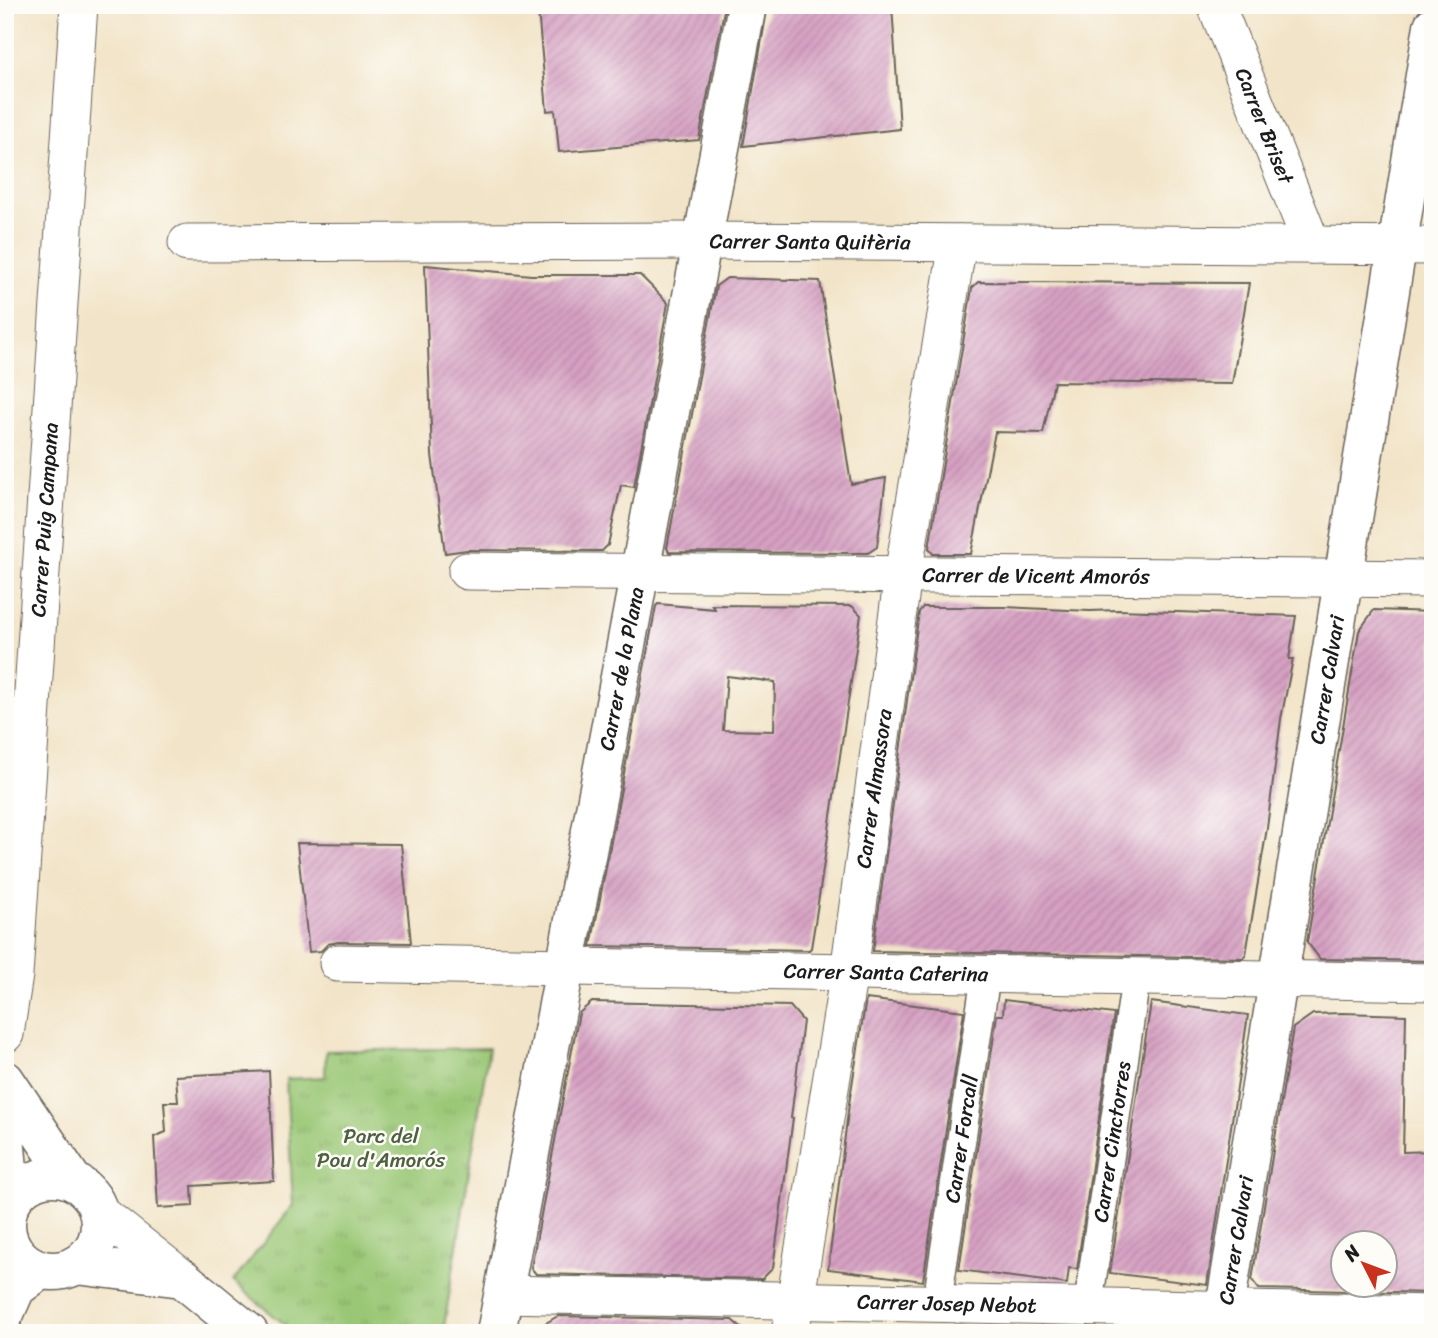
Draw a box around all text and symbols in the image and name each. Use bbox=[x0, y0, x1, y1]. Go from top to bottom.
street label: Carrer Briset bbox=[1224, 62, 1305, 191]
street label: Carrer Santa Quitèria bbox=[709, 222, 911, 261]
street label: Carrer Puig Campana bbox=[19, 421, 70, 618]
street label: Carrer de Vicent Amorós bbox=[922, 556, 1150, 596]
street label: Carrer de la Plana bbox=[587, 583, 656, 754]
street label: Carrer Calvari bbox=[1298, 611, 1356, 747]
street label: Carrer Almassora bbox=[844, 706, 904, 871]
street label: Carrer Santa Caterina bbox=[783, 952, 989, 993]
street label: Carrer Cinctorres bbox=[1081, 1058, 1143, 1225]
street label: Carrer Forcall bbox=[933, 1071, 990, 1206]
park label: Parc del Pou d'Amorós bbox=[317, 1117, 445, 1179]
street label: Carrer Calvari bbox=[1207, 1172, 1265, 1308]
north arrow bbox=[1330, 1230, 1400, 1300]
text: N bbox=[1334, 1236, 1369, 1270]
street label: Carrer Josep Nebot bbox=[857, 1283, 1037, 1324]

